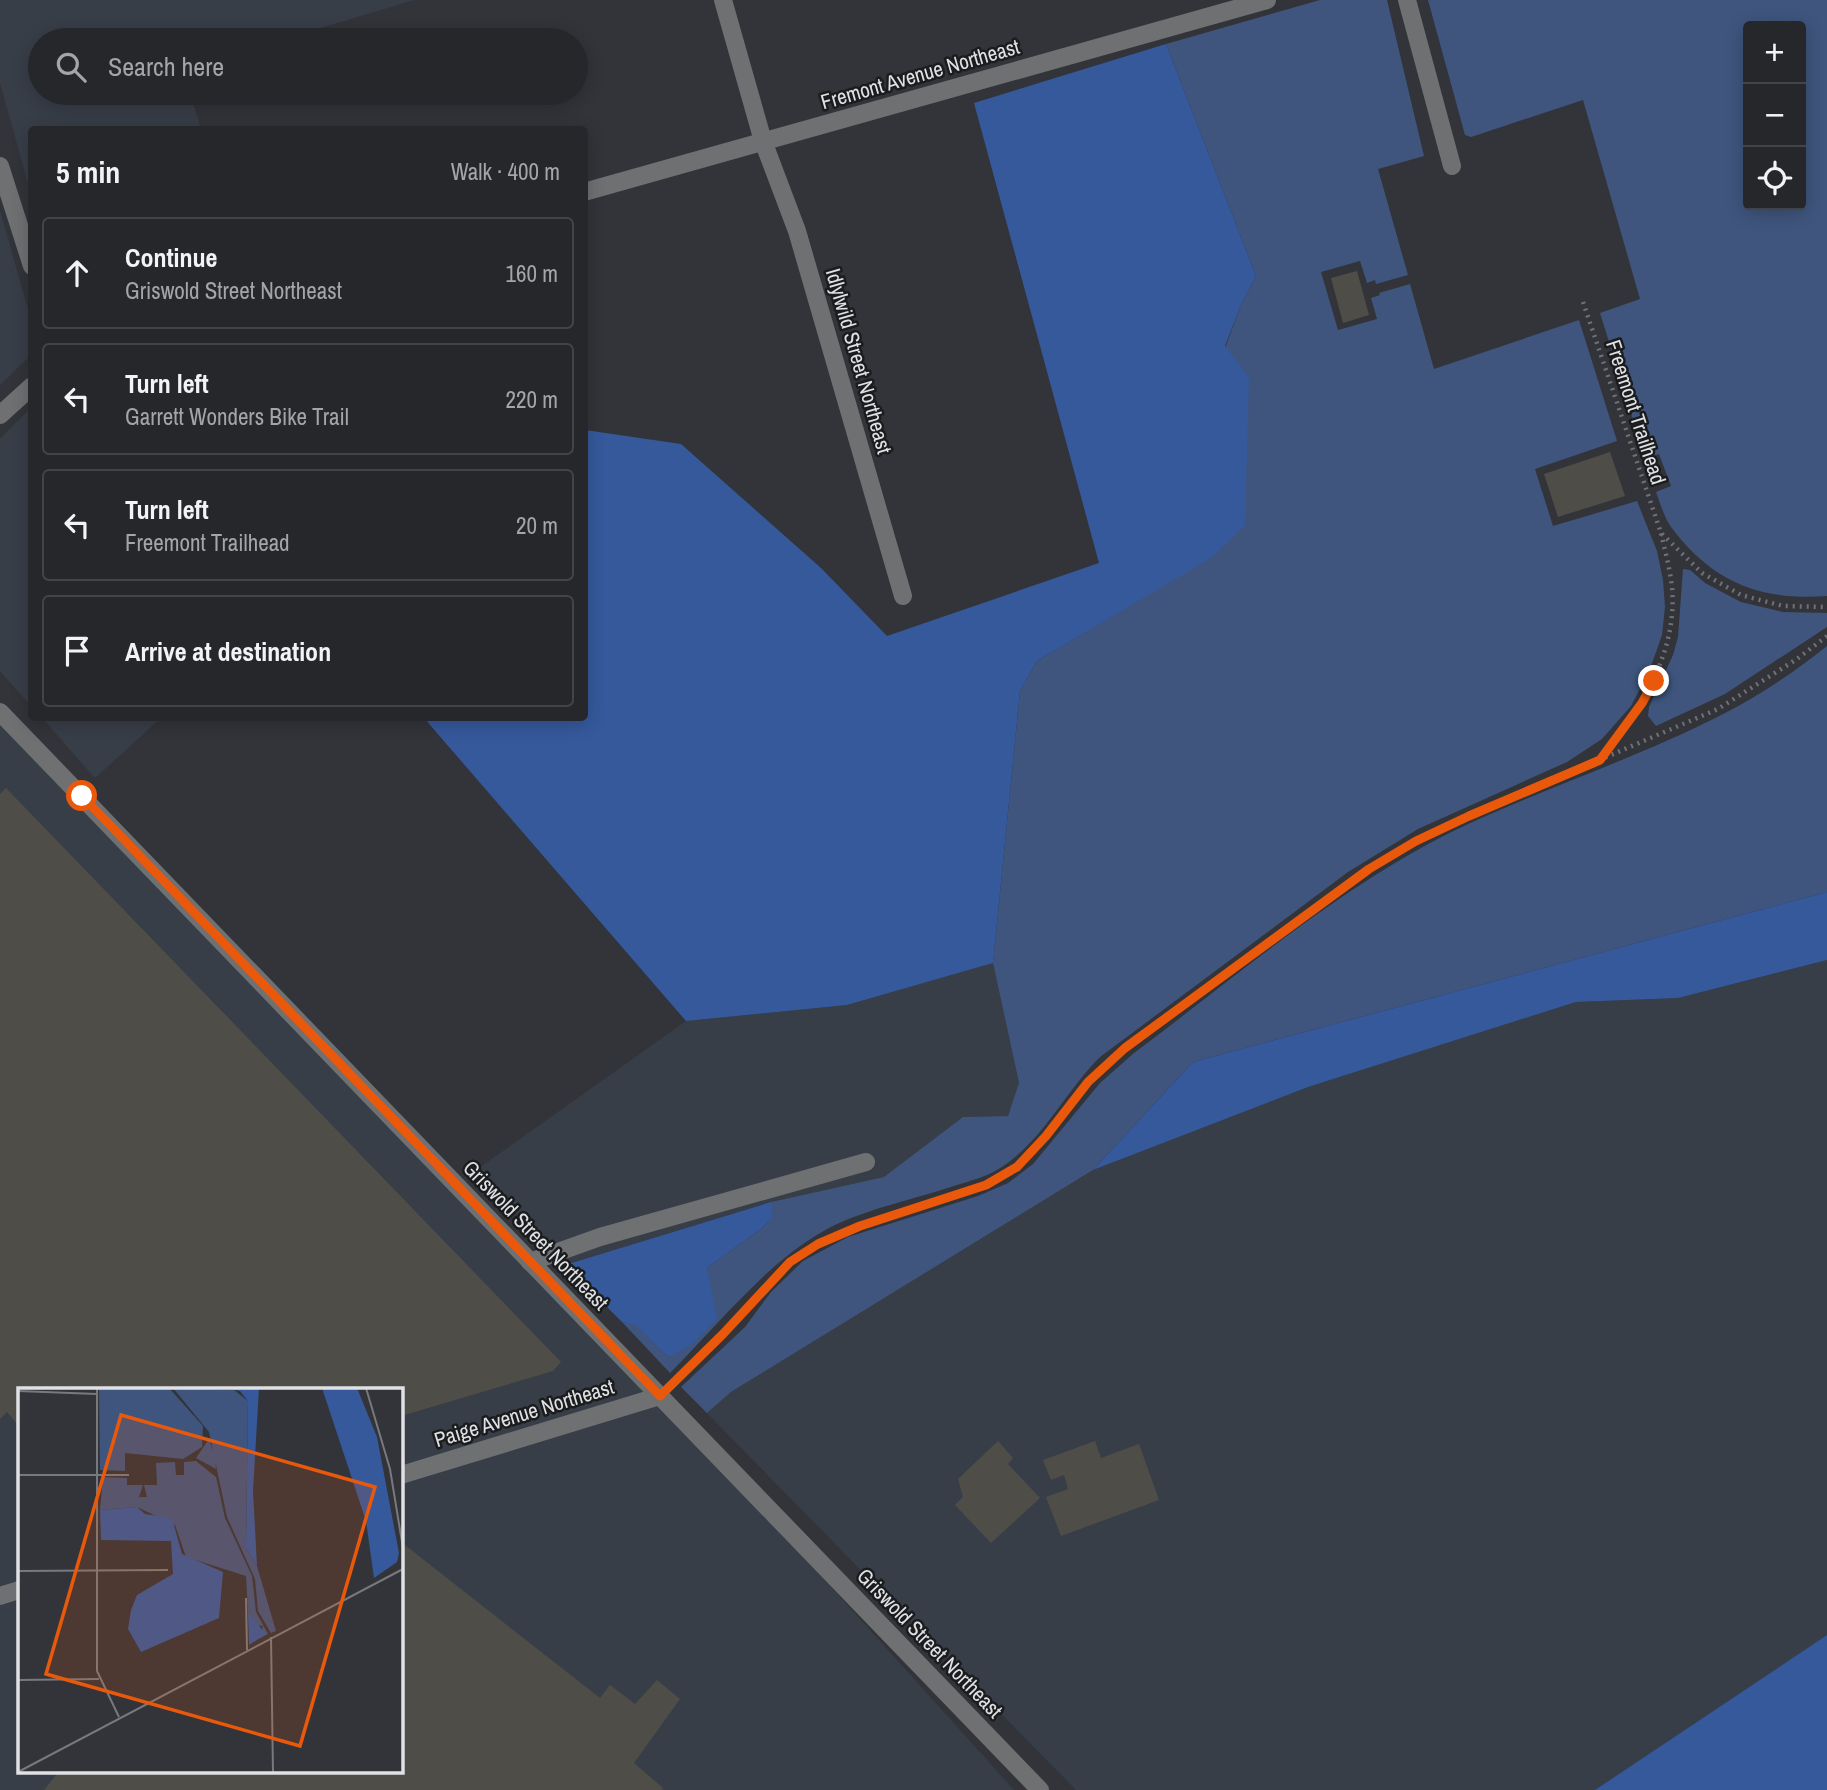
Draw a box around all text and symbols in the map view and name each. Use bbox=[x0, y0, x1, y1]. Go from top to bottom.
map controls bbox=[1743, 21, 1806, 210]
button: + bbox=[1743, 21, 1806, 84]
search box bbox=[28, 28, 588, 105]
street label: Fremont Avenue Northeast bbox=[817, 32, 1023, 116]
icon: search bbox=[52, 48, 90, 86]
text: Search here bbox=[108, 49, 224, 84]
button: − bbox=[1743, 84, 1806, 147]
button: locate bbox=[1743, 147, 1806, 210]
text: 5 min bbox=[56, 152, 120, 192]
text: Walk · 400 m bbox=[451, 156, 560, 187]
text: Continue bbox=[125, 240, 217, 275]
icon: ahead bbox=[58, 254, 96, 292]
text: 160 m bbox=[506, 258, 558, 289]
street label: Idlylwild Street Northeast bbox=[819, 265, 899, 457]
text: Griswold Street Northeast bbox=[125, 275, 342, 306]
street label: Freemont Trailhead bbox=[1599, 336, 1673, 488]
text: Turn left bbox=[125, 366, 209, 401]
icon: left bbox=[58, 380, 96, 418]
text: 220 m bbox=[506, 384, 558, 415]
text: Garrett Wonders Bike Trail bbox=[125, 401, 349, 432]
text: Turn left bbox=[125, 492, 209, 527]
icon: left bbox=[58, 506, 96, 544]
text: 20 m bbox=[516, 510, 558, 541]
text: Freemont Trailhead bbox=[125, 527, 290, 558]
icon: arrive bbox=[58, 632, 96, 670]
text: Arrive at destination bbox=[125, 634, 331, 669]
route end bbox=[1638, 665, 1669, 696]
route start bbox=[66, 780, 97, 811]
street label: Griswold Street Northeast bbox=[457, 1154, 615, 1316]
street label: Paige Avenue Northeast bbox=[431, 1372, 618, 1454]
inset map bbox=[18, 1388, 402, 1772]
street label: Griswold Street Northeast bbox=[851, 1562, 1009, 1724]

